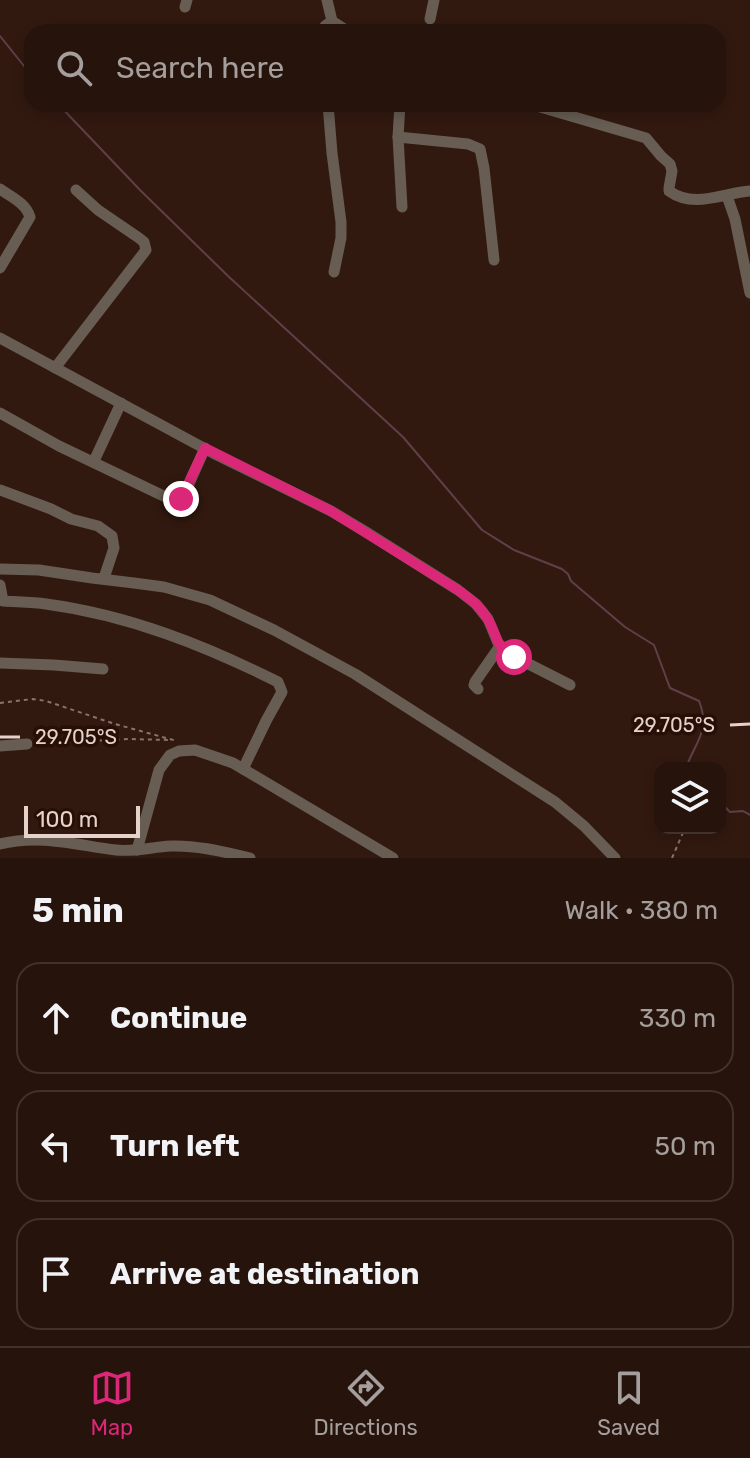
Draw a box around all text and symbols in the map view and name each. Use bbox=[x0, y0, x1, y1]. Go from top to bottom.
search box bbox=[24, 24, 726, 112]
icon: search bbox=[52, 46, 96, 90]
text: Search here bbox=[116, 50, 284, 86]
route end bbox=[163, 481, 199, 517]
route start bbox=[496, 639, 532, 675]
text: 29.705°S bbox=[633, 713, 715, 737]
text: 29.705°S bbox=[35, 725, 117, 749]
map controls bbox=[654, 762, 726, 834]
button: layers bbox=[654, 762, 726, 834]
scale bar bbox=[24, 802, 140, 838]
text: 100 m bbox=[36, 806, 98, 833]
text: 5 min bbox=[32, 890, 124, 931]
text: Walk · 380 m bbox=[564, 895, 718, 926]
icon: ahead bbox=[34, 996, 78, 1040]
text: Continue bbox=[110, 1000, 247, 1036]
text: 330 m bbox=[639, 1003, 716, 1034]
icon: left bbox=[34, 1124, 78, 1168]
text: Turn left bbox=[110, 1128, 240, 1164]
text: 50 m bbox=[655, 1131, 716, 1162]
icon: arrive bbox=[34, 1252, 78, 1296]
text: Arrive at destination bbox=[110, 1256, 420, 1292]
tab: Map bbox=[90, 1366, 134, 1441]
tab: Directions bbox=[313, 1366, 418, 1441]
tab: Saved bbox=[597, 1366, 660, 1441]

